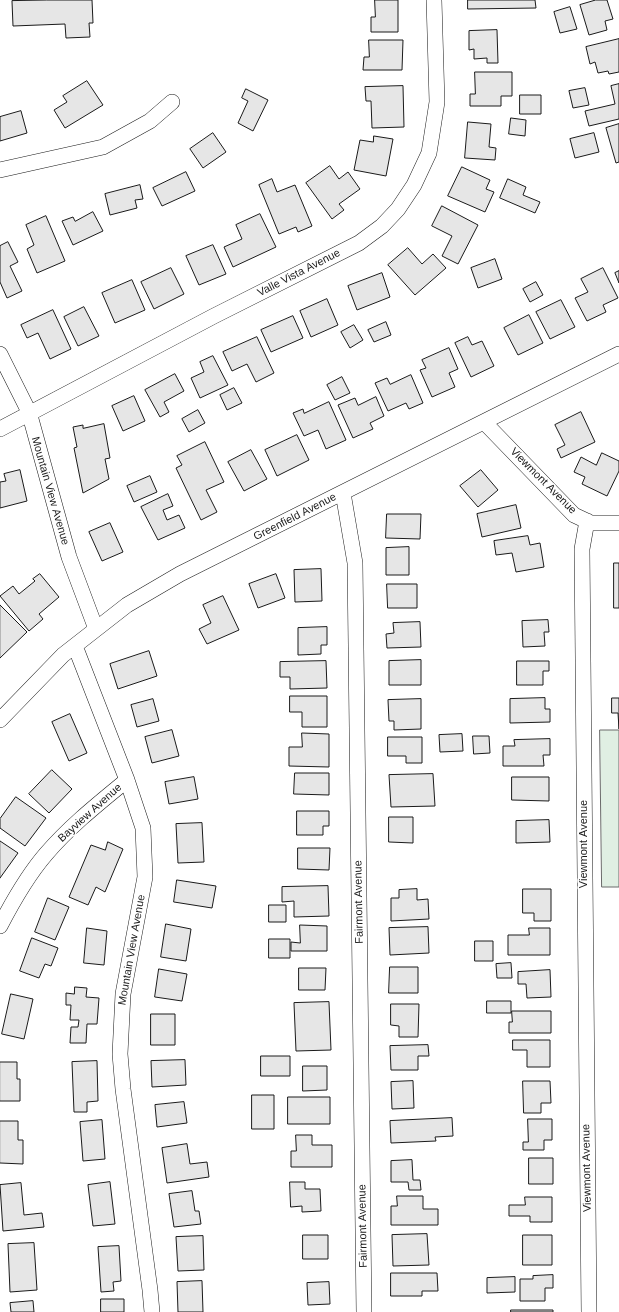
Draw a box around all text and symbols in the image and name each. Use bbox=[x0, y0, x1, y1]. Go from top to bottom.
street label: Valle Vista Avenue bbox=[255, 246, 343, 300]
street label: Mountain View Avenue bbox=[28, 435, 72, 547]
street label: Viewmont Avenue bbox=[507, 445, 579, 517]
street label: Greenfield Avenue bbox=[252, 490, 338, 544]
street label: Bayview Avenue bbox=[55, 781, 125, 845]
street label: Viewmont Avenue bbox=[577, 800, 591, 888]
street label: Fairmont Avenue bbox=[352, 860, 366, 944]
street label: Mountain View Avenue bbox=[116, 894, 148, 1006]
street label: Viewmont Avenue bbox=[580, 1124, 594, 1212]
street label: Fairmont Avenue bbox=[356, 1184, 370, 1268]

